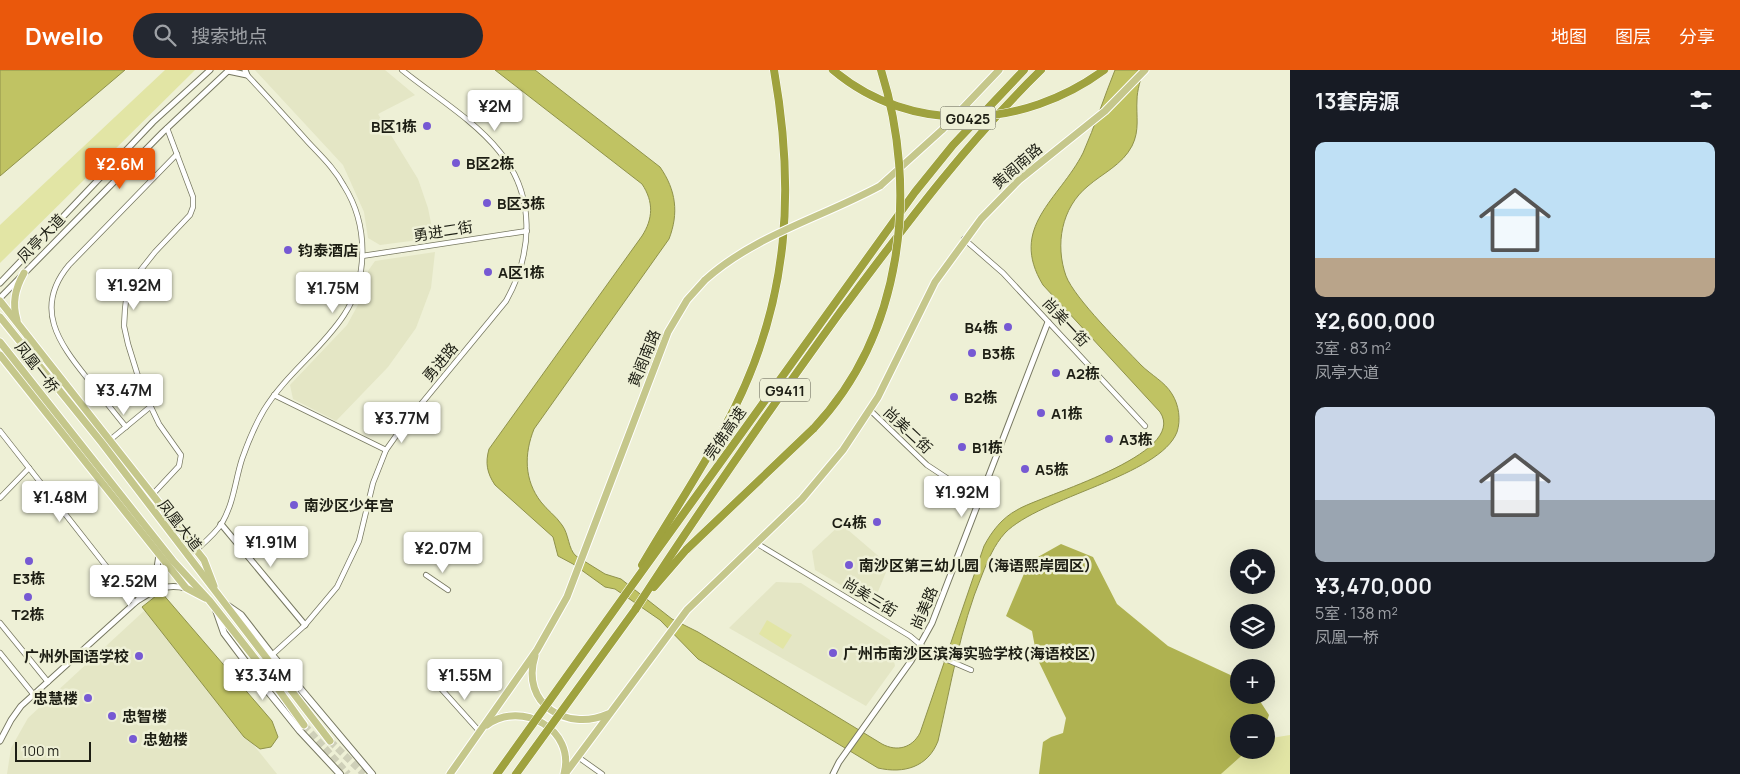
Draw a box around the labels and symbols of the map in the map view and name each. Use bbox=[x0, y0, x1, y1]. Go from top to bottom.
pin: ¥2M bbox=[471, 90, 519, 132]
road number: G0425 bbox=[940, 106, 996, 129]
place label: B区1栋 bbox=[371, 116, 417, 137]
marker: B区1栋 bbox=[421, 120, 433, 132]
street label: 黄阁南路 bbox=[987, 138, 1047, 194]
pin: ¥2.6M bbox=[85, 148, 155, 190]
place label: B区2栋 bbox=[466, 153, 514, 174]
marker: B区2栋 bbox=[450, 157, 462, 169]
place label: B区3栋 bbox=[497, 193, 545, 214]
marker: B区3栋 bbox=[481, 197, 493, 209]
street label: 凤亭大道 bbox=[13, 209, 69, 267]
street label: 勇进二街 bbox=[412, 216, 474, 246]
place label: 钧泰酒店 bbox=[298, 240, 358, 261]
marker: 钧泰酒店 bbox=[282, 244, 294, 256]
place label: A区1栋 bbox=[498, 262, 545, 283]
marker: A区1栋 bbox=[482, 266, 494, 278]
pin: ¥1.92M bbox=[93, 268, 175, 311]
pin: ¥1.75M bbox=[292, 272, 374, 314]
street label: 尚美一街 bbox=[1038, 293, 1094, 351]
place label: B4栋 bbox=[964, 317, 998, 338]
marker: B4栋 bbox=[1002, 321, 1014, 333]
street label: 黄阁南路 bbox=[623, 326, 665, 390]
street label: 凤凰一桥 bbox=[10, 337, 64, 397]
street label: 勇进路 bbox=[417, 338, 463, 386]
place label: B3栋 bbox=[982, 343, 1015, 364]
marker: B3栋 bbox=[966, 347, 978, 359]
place label: A2栋 bbox=[1066, 363, 1100, 384]
marker: A2栋 bbox=[1050, 367, 1062, 379]
pin: ¥3.47M bbox=[83, 374, 165, 416]
road number: G9411 bbox=[760, 378, 810, 402]
place label: B2栋 bbox=[964, 387, 997, 408]
marker: B2栋 bbox=[948, 391, 960, 403]
pin: ¥3.77M bbox=[361, 402, 443, 444]
street label: 莞佛高速 bbox=[699, 402, 751, 464]
street label: 尚美二街 bbox=[879, 402, 937, 458]
place label: A1栋 bbox=[1051, 403, 1083, 424]
marker: A1栋 bbox=[1035, 407, 1047, 419]
place label: A3栋 bbox=[1119, 429, 1153, 450]
marker: A3栋 bbox=[1103, 433, 1115, 445]
place label: B1栋 bbox=[972, 437, 1003, 458]
marker: B1栋 bbox=[956, 441, 968, 453]
place label: A5栋 bbox=[1035, 459, 1069, 480]
marker: A5栋 bbox=[1019, 463, 1031, 475]
pin: ¥1.92M bbox=[921, 476, 1003, 518]
pin: ¥1.48M bbox=[19, 480, 101, 523]
street label: 凤凰大道 bbox=[153, 495, 207, 555]
place label: 南沙区少年宫 bbox=[304, 495, 394, 516]
marker: 南沙区少年宫 bbox=[288, 499, 300, 511]
place label: C4栋 bbox=[832, 512, 867, 533]
marker: C4栋 bbox=[871, 516, 883, 528]
pin: ¥1.91M bbox=[230, 526, 312, 568]
pin: ¥2.07M bbox=[402, 532, 484, 574]
marker: E3栋 bbox=[23, 555, 35, 567]
place label: 南沙区第三幼儿园（海语熙岸园区） bbox=[859, 555, 1099, 576]
marker: 南沙区第三幼儿园（海语熙岸园区） bbox=[843, 559, 855, 571]
pin: ¥2.52M bbox=[88, 564, 170, 607]
place label: E3栋 bbox=[13, 568, 45, 589]
street label: 尚美三街 bbox=[839, 573, 901, 621]
street label: 尚美路 bbox=[906, 583, 942, 633]
marker: T2栋 bbox=[22, 591, 34, 603]
place label: T2栋 bbox=[11, 604, 45, 625]
place label: 广州市南沙区滨海实验学校(海语校区) bbox=[843, 643, 1097, 664]
place label: 广州外国语学校 bbox=[24, 646, 129, 667]
marker: 广州市南沙区滨海实验学校(海语校区) bbox=[827, 647, 839, 659]
marker: 广州外国语学校 bbox=[133, 650, 145, 662]
pin: ¥3.34M bbox=[222, 658, 304, 701]
pin: ¥1.55M bbox=[424, 658, 506, 701]
place label: 忠慧楼 bbox=[33, 688, 78, 709]
marker: 忠慧楼 bbox=[82, 692, 94, 704]
place label: 忠智楼 bbox=[122, 706, 167, 727]
marker: 忠智楼 bbox=[106, 710, 118, 722]
place label: 忠勉楼 bbox=[143, 729, 188, 750]
marker: 忠勉楼 bbox=[127, 733, 139, 745]
scale bar bbox=[15, 739, 91, 762]

